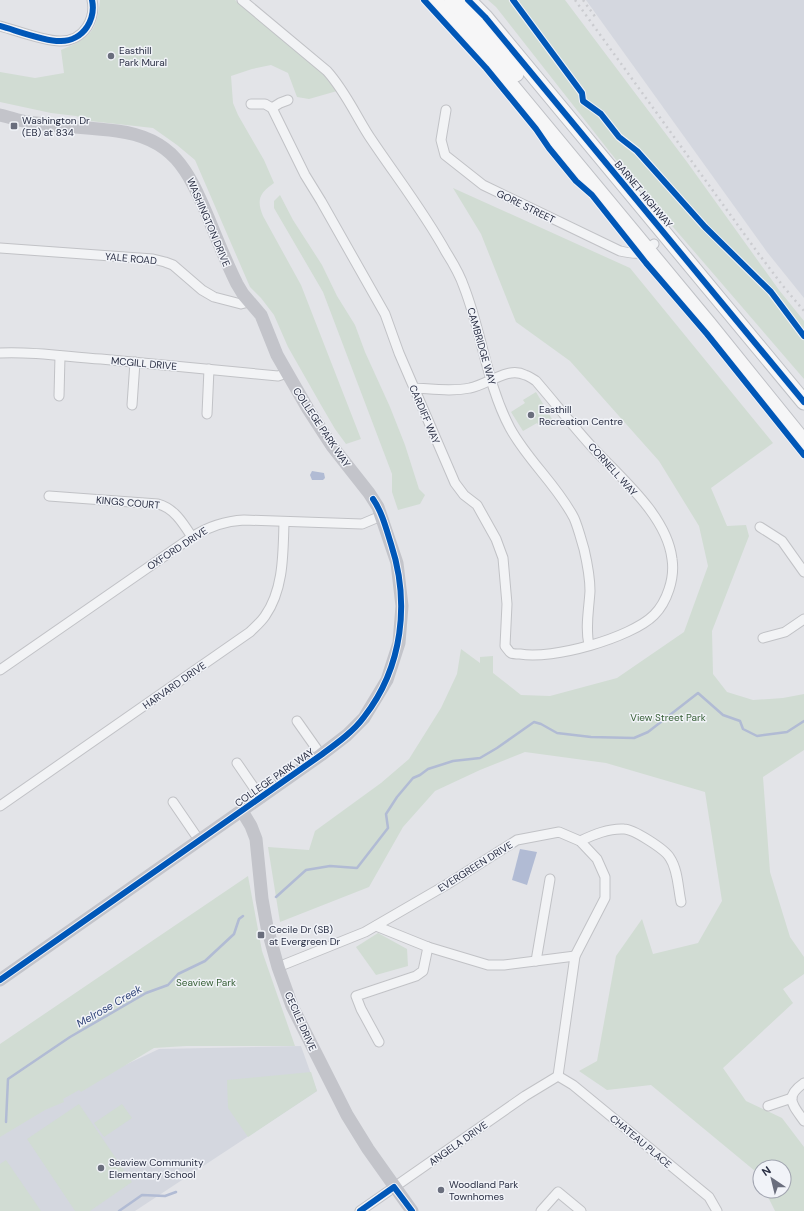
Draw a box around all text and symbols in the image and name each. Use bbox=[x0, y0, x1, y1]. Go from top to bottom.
place label: Easthill Park Mural bbox=[119, 44, 167, 69]
marker: Easthill Park Mural bbox=[106, 51, 116, 61]
place label: Washington Dr (EB) at 834 bbox=[22, 114, 90, 139]
marker: Washington Dr (EB) at 834 bbox=[9, 121, 19, 131]
street label: BARNET HIGHWAY bbox=[612, 158, 676, 231]
street label: WASHINGTON DRIVE bbox=[184, 176, 233, 269]
street label: GORE STREET bbox=[494, 187, 558, 226]
street label: YALE ROAD bbox=[104, 250, 158, 267]
street label: CAMBRIDGE WAY bbox=[464, 306, 499, 386]
street label: MCGILL DRIVE bbox=[110, 354, 178, 373]
street label: CARDIFF WAY bbox=[406, 383, 443, 446]
street label: COLLEGE PARK WAY bbox=[290, 385, 353, 470]
place label: Easthill Recreation Centre bbox=[539, 403, 623, 428]
marker: Easthill Recreation Centre bbox=[526, 410, 536, 420]
street label: CORNELL WAY bbox=[585, 440, 640, 499]
street label: KINGS COURT bbox=[95, 493, 161, 512]
street label: OXFORD DRIVE bbox=[145, 524, 210, 573]
street label: HARVARD DRIVE bbox=[140, 659, 209, 712]
park label: View Street Park bbox=[630, 711, 706, 724]
street label: COLLEGE PARK WAY bbox=[232, 745, 317, 810]
street label: EVERGREEN DRIVE bbox=[435, 838, 515, 895]
place label: Cecile Dr (SB) at Evergreen Dr bbox=[269, 923, 341, 948]
marker: Cecile Dr (SB) at Evergreen Dr bbox=[256, 930, 266, 940]
park label: Seaview Park bbox=[176, 976, 236, 989]
water label: Melrose Creek bbox=[74, 981, 144, 1030]
street label: CECILE DRIVE bbox=[282, 990, 320, 1053]
street label: CHATEAU PLACE bbox=[607, 1112, 675, 1171]
street label: ANGELA DRIVE bbox=[426, 1118, 490, 1168]
place label: Seaview Community Elementary School bbox=[109, 1156, 204, 1181]
north arrow bbox=[752, 1159, 792, 1199]
marker: Seaview Community Elementary School bbox=[96, 1163, 106, 1173]
text: N bbox=[759, 1163, 774, 1179]
place label: Woodland Park Townhomes bbox=[449, 1178, 518, 1203]
marker: Woodland Park Townhomes bbox=[436, 1185, 446, 1195]

